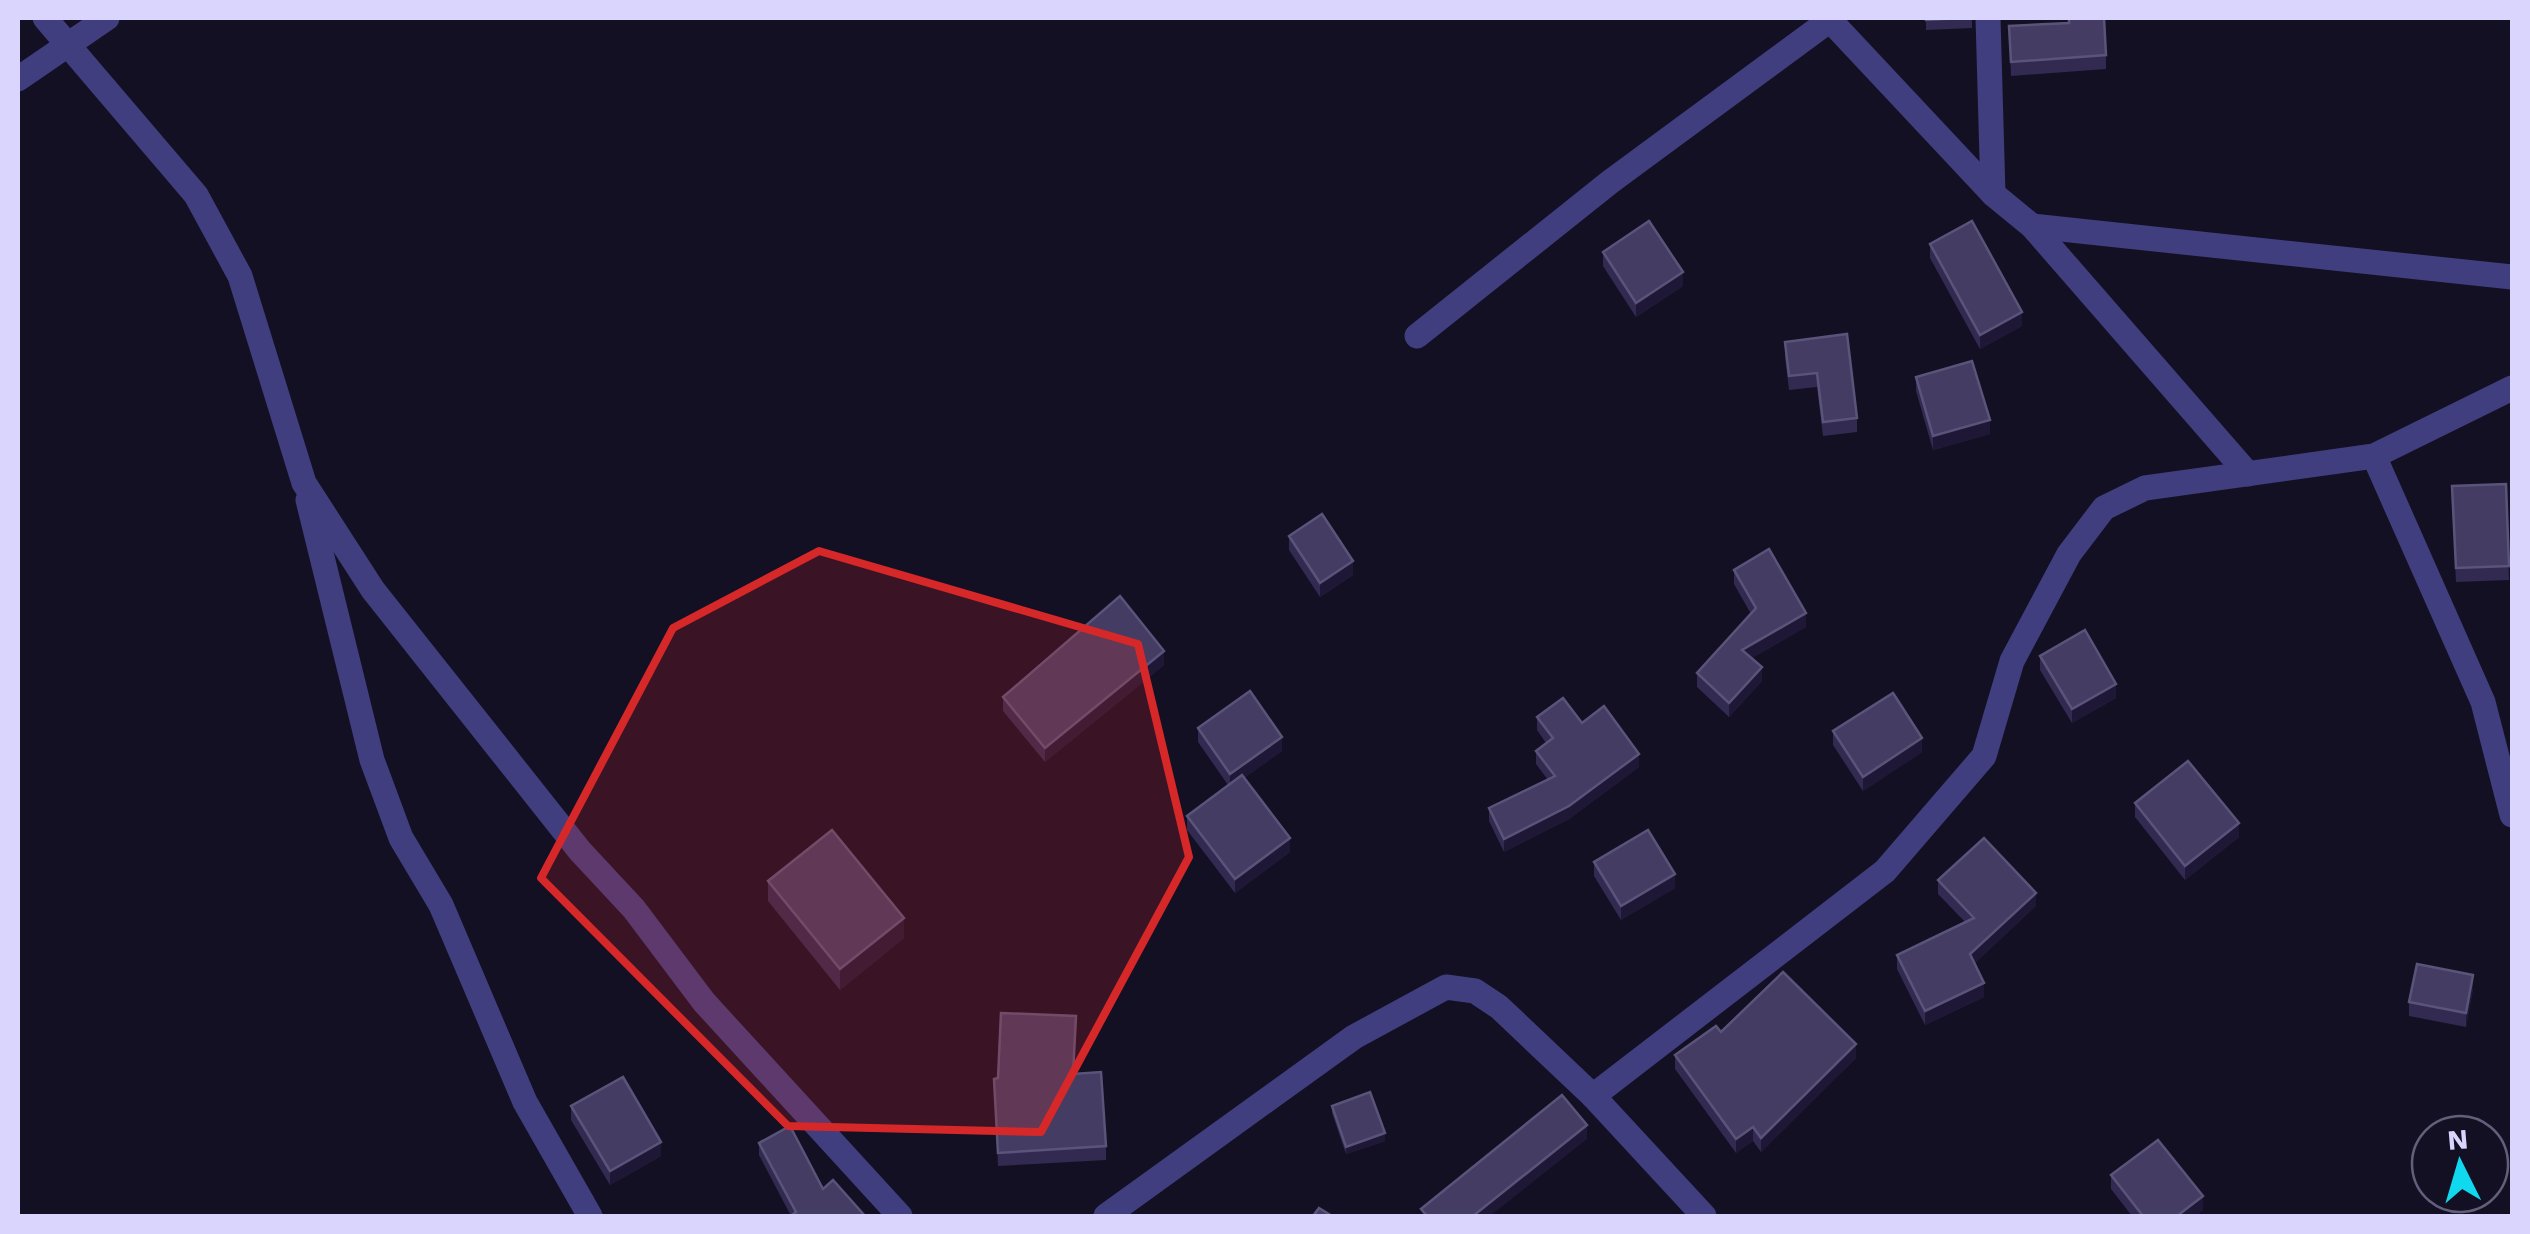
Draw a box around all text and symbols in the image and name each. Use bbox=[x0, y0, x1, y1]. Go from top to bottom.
north arrow bbox=[2410, 1114, 2510, 1214]
text: N bbox=[2446, 1122, 2470, 1157]

